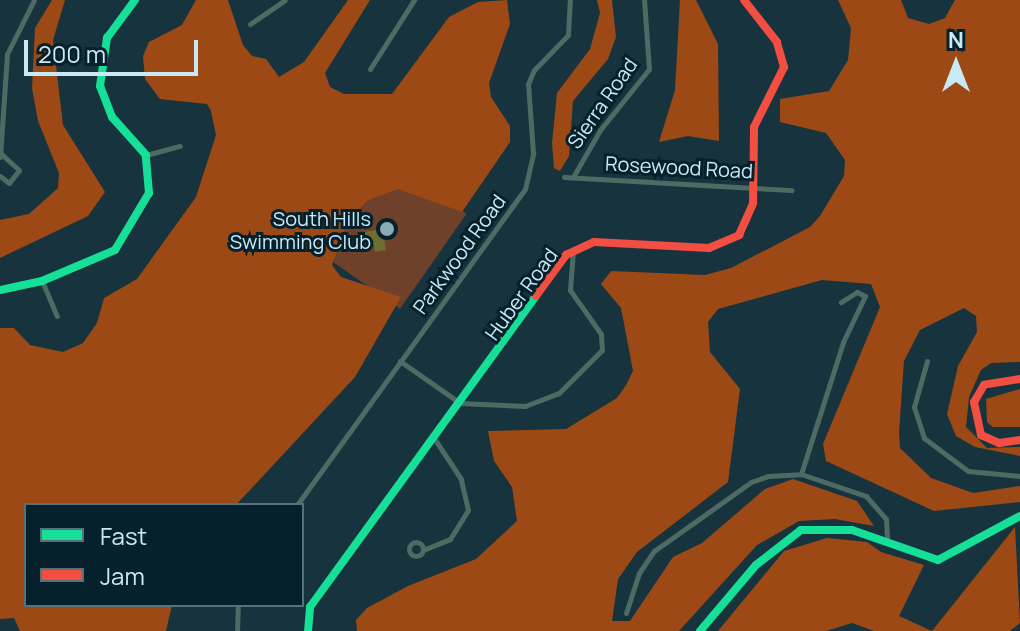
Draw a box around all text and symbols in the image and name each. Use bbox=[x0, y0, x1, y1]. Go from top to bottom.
scale bar bbox=[28, 24, 202, 74]
north arrow bbox=[916, 24, 996, 104]
text: N bbox=[948, 25, 964, 55]
text: 200 m bbox=[38, 37, 106, 70]
street label: Sierra Road bbox=[562, 53, 642, 153]
street label: Rosewood Road bbox=[604, 151, 754, 183]
street label: Parkwood Road bbox=[408, 190, 510, 318]
place label: South Hills Swimming Club bbox=[230, 206, 371, 253]
marker: South Hills Swimming Club bbox=[378, 220, 396, 238]
street label: Huber Road bbox=[480, 243, 562, 345]
legend bbox=[24, 503, 304, 607]
text: Fast bbox=[100, 519, 147, 552]
text: Jam bbox=[100, 559, 145, 592]

